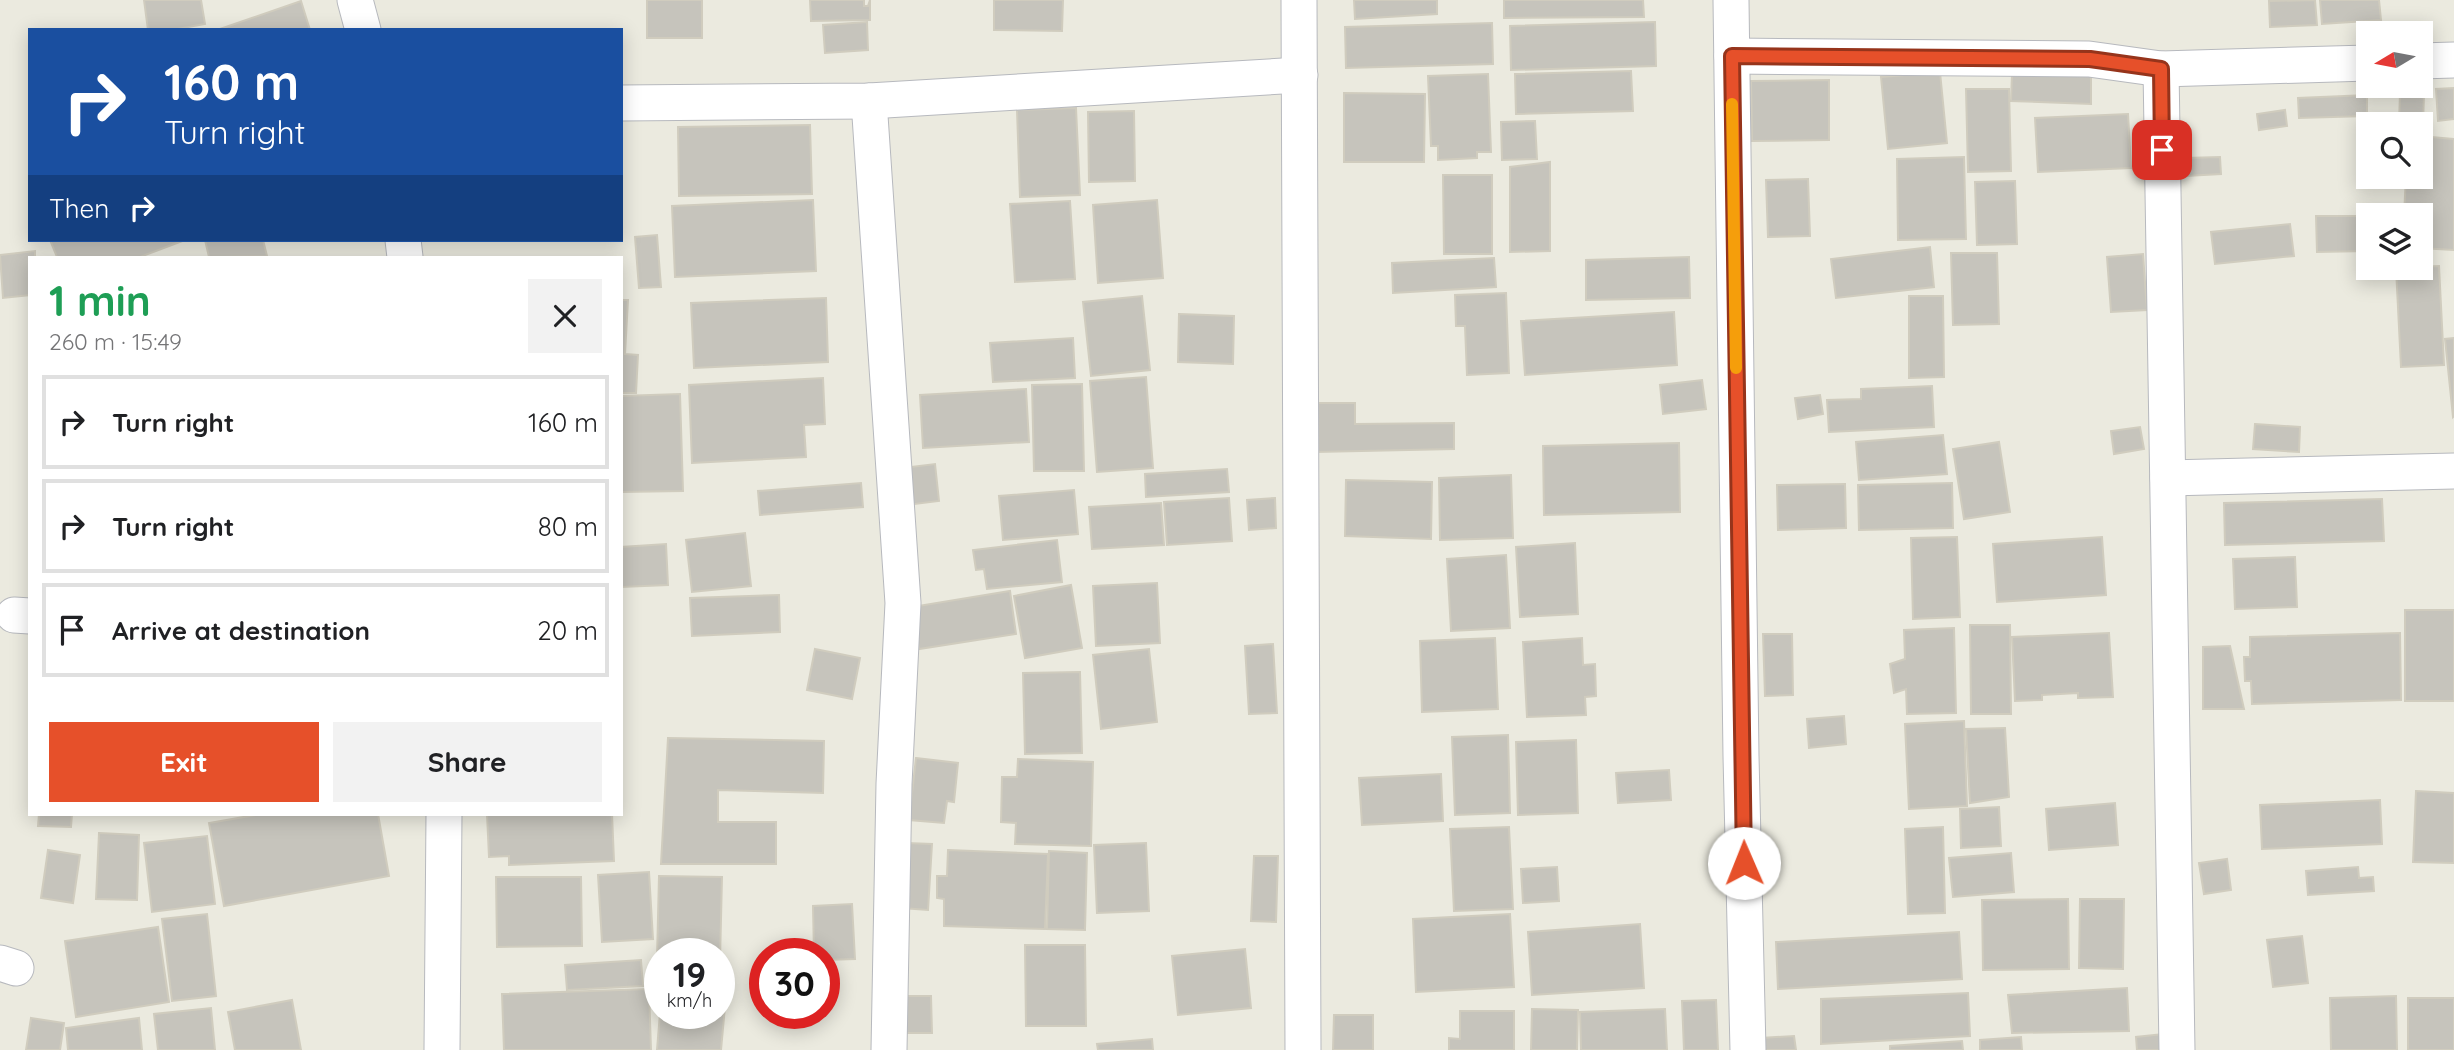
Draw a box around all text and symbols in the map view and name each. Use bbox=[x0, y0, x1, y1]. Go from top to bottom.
north arrow bbox=[2356, 21, 2432, 98]
map controls bbox=[2356, 21, 2433, 280]
text: 160 m bbox=[164, 51, 299, 112]
icon: right bbox=[49, 56, 140, 147]
text: Turn right bbox=[164, 112, 305, 152]
button: search bbox=[2356, 112, 2433, 189]
pin bbox=[2132, 120, 2192, 180]
icon: arrive bbox=[2143, 131, 2181, 169]
icon: right bbox=[123, 189, 161, 227]
text: Then bbox=[49, 192, 109, 225]
button: layers bbox=[2356, 203, 2433, 280]
text: 1 min bbox=[49, 274, 151, 327]
button: close bbox=[528, 279, 602, 353]
text: 260 m · 15:49 bbox=[49, 327, 182, 356]
icon: right bbox=[53, 403, 91, 441]
text: Turn right bbox=[112, 406, 234, 439]
text: 160 m bbox=[528, 406, 598, 439]
icon: right bbox=[53, 507, 91, 545]
text: Turn right bbox=[112, 510, 234, 543]
text: 80 m bbox=[538, 510, 598, 543]
icon: arrive bbox=[53, 611, 91, 649]
text: Arrive at destination bbox=[112, 614, 370, 647]
text: 20 m bbox=[537, 614, 598, 647]
button: Exit bbox=[49, 722, 319, 802]
button: Share bbox=[333, 722, 602, 802]
position arrow bbox=[1707, 826, 1781, 900]
speed limit sign: 30 bbox=[749, 938, 840, 1029]
text: 19 bbox=[673, 952, 706, 996]
text: km/h bbox=[667, 989, 712, 1012]

